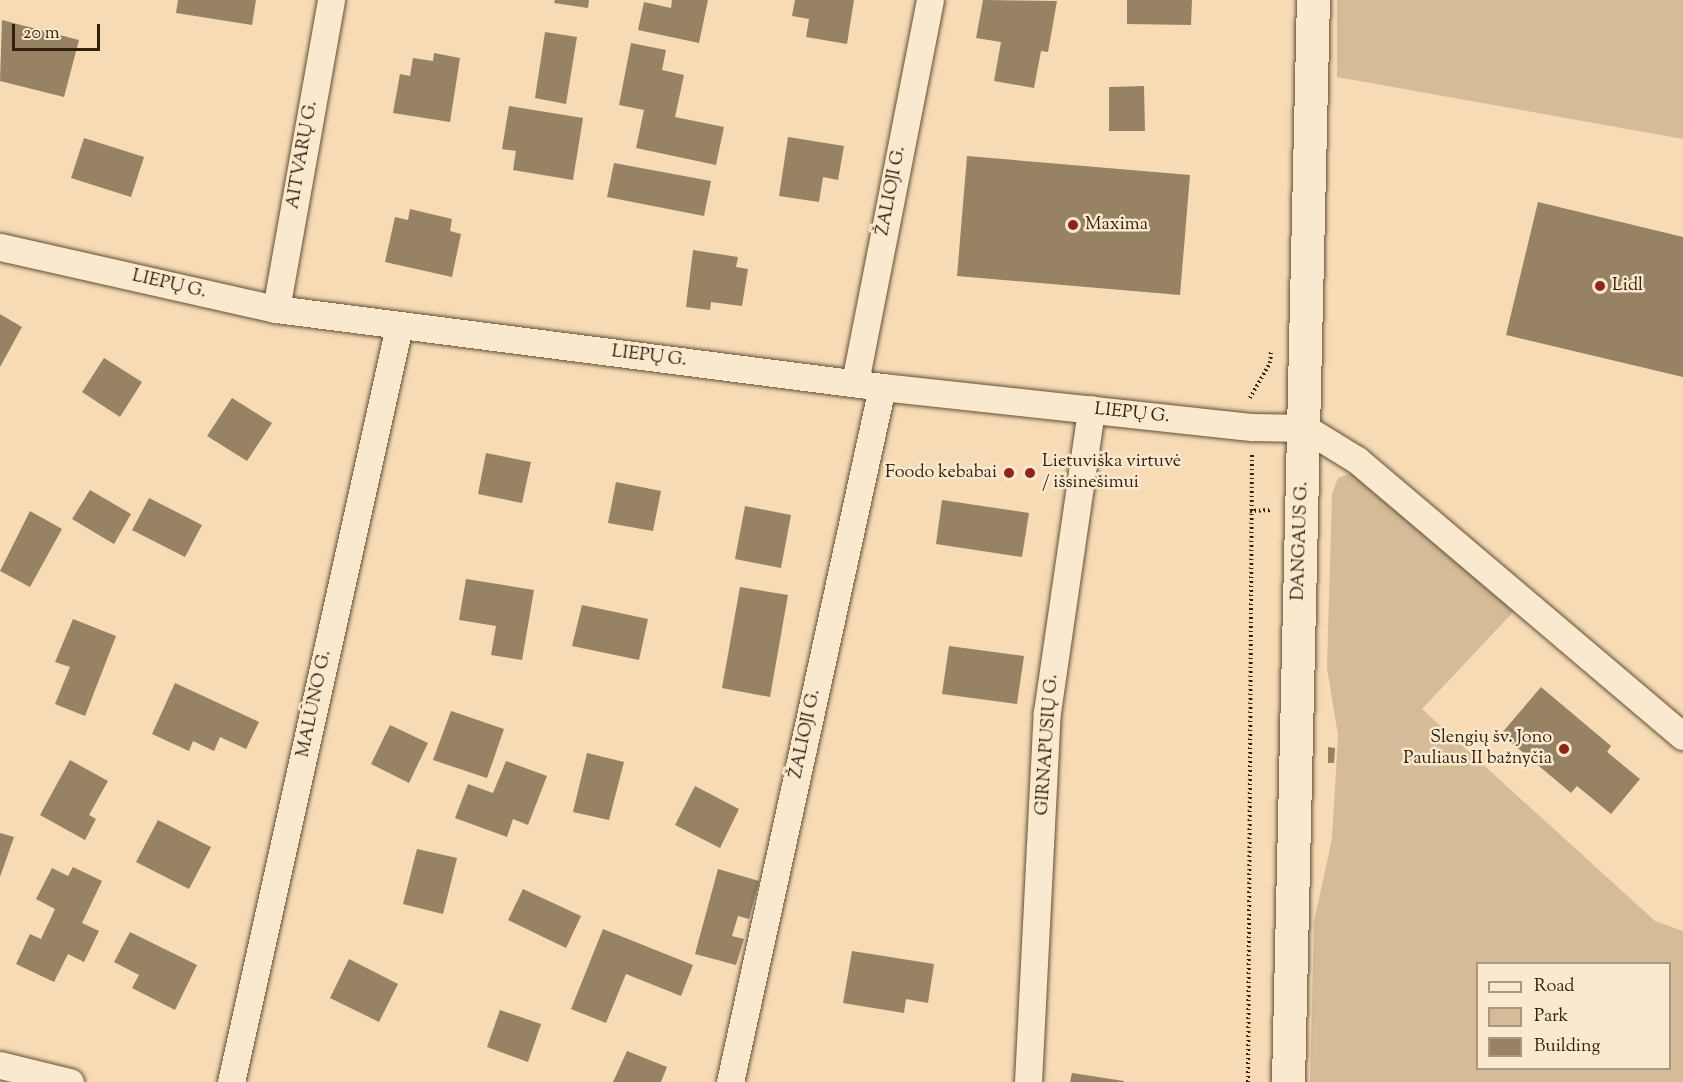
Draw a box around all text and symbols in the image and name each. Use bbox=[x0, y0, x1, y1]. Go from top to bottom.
scale bar bbox=[15, 12, 104, 50]
text: 20 m bbox=[23, 21, 60, 47]
street label: AITVARŲ G. bbox=[283, 99, 323, 211]
street label: ŽALIOJI G. bbox=[873, 144, 911, 238]
place label: Maxima bbox=[1085, 214, 1148, 236]
marker: Maxima bbox=[1066, 218, 1080, 232]
street label: LIEPŲ G. bbox=[130, 266, 208, 304]
place label: Lidl bbox=[1612, 275, 1643, 297]
marker: Lidl bbox=[1593, 279, 1607, 293]
street label: LIEPŲ G. bbox=[610, 342, 688, 372]
street label: LIEPŲ G. bbox=[1093, 399, 1171, 429]
place label: Lietuviška virtuvė / išsinešimui bbox=[1042, 452, 1181, 494]
place label: Foodo kebabai bbox=[885, 462, 997, 484]
marker: Foodo kebabai bbox=[1002, 466, 1016, 480]
marker: Lietuviška virtuvė / išsinešimui bbox=[1023, 466, 1037, 480]
street label: DANGAUS G. bbox=[1288, 481, 1314, 601]
street label: MALŪNO G. bbox=[293, 648, 337, 760]
street label: GIRNAPUSIŲ G. bbox=[1032, 674, 1064, 816]
street label: ŽALIOJI G. bbox=[786, 687, 826, 781]
place label: Slengių šv. Jono Pauliaus II bažnyčia bbox=[1403, 728, 1552, 771]
marker: Slengių šv. Jono Pauliaus II bažnyčia bbox=[1557, 742, 1571, 756]
legend bbox=[1476, 962, 1671, 1070]
text: Road bbox=[1534, 974, 1574, 1000]
text: Park bbox=[1534, 1004, 1568, 1030]
text: Building bbox=[1534, 1034, 1600, 1060]

